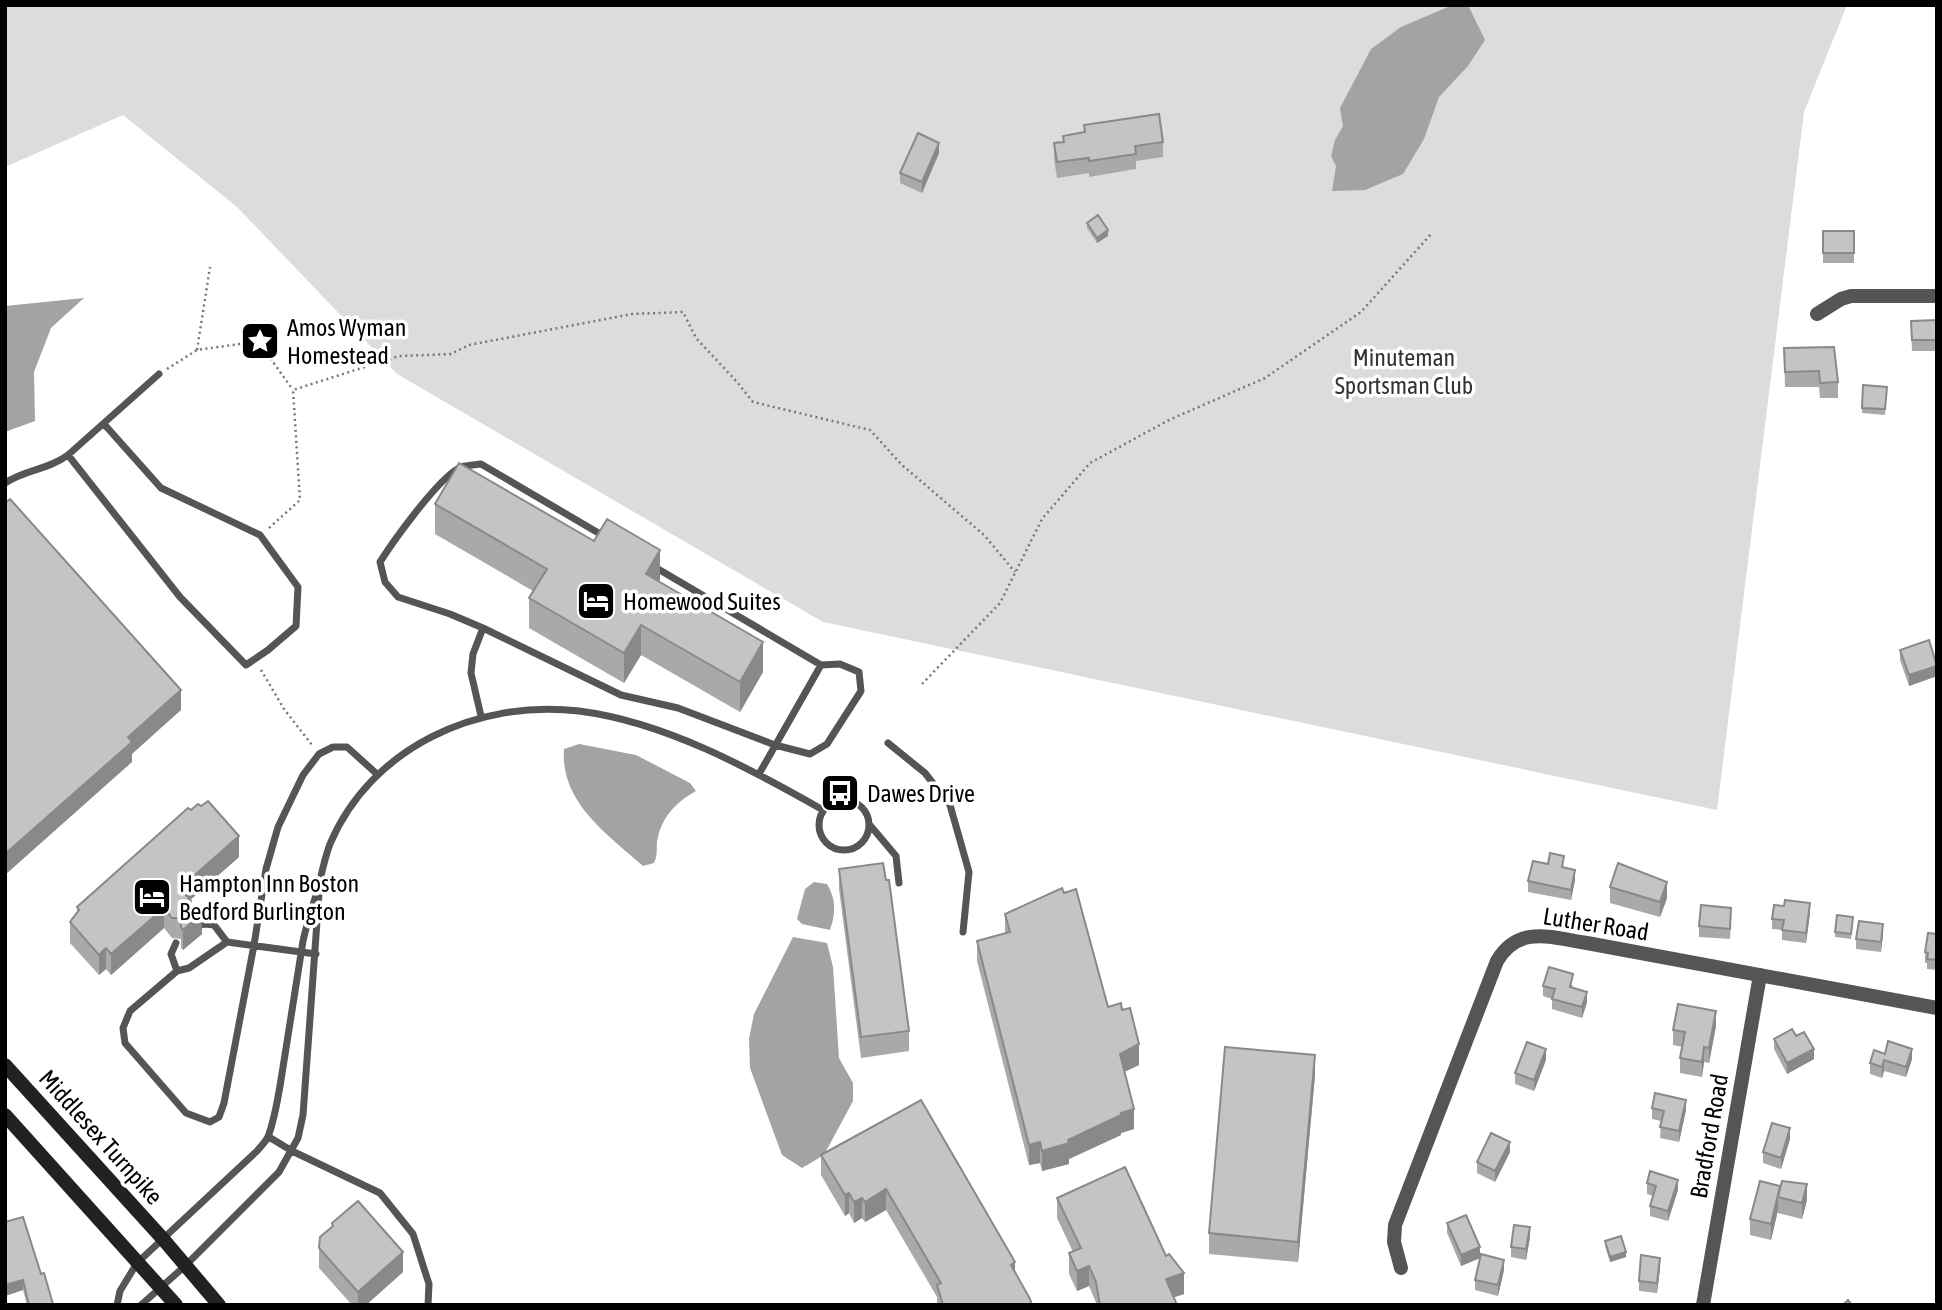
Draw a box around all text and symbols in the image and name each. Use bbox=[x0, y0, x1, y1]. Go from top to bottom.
place label: Amos Wyman Homestead bbox=[287, 314, 406, 369]
place icon: Amos Wyman Homestead bbox=[239, 320, 281, 362]
park label: Minuteman Sportsman Club bbox=[1335, 344, 1473, 399]
hotel icon: Homewood Suites bbox=[575, 580, 617, 622]
place label: Homewood Suites bbox=[623, 588, 781, 615]
bus stop icon: Dawes Drive bbox=[819, 772, 861, 814]
place label: Dawes Drive bbox=[867, 780, 975, 807]
place label: Hampton Inn Boston Bedford Burlington bbox=[179, 870, 359, 925]
hotel icon: Hampton Inn Boston Bedford Burlington bbox=[131, 876, 173, 918]
street label: Luther Road bbox=[1541, 902, 1651, 946]
street label: Middlesex Turnpike bbox=[34, 1064, 168, 1210]
street label: Bradford Road bbox=[1685, 1072, 1733, 1200]

